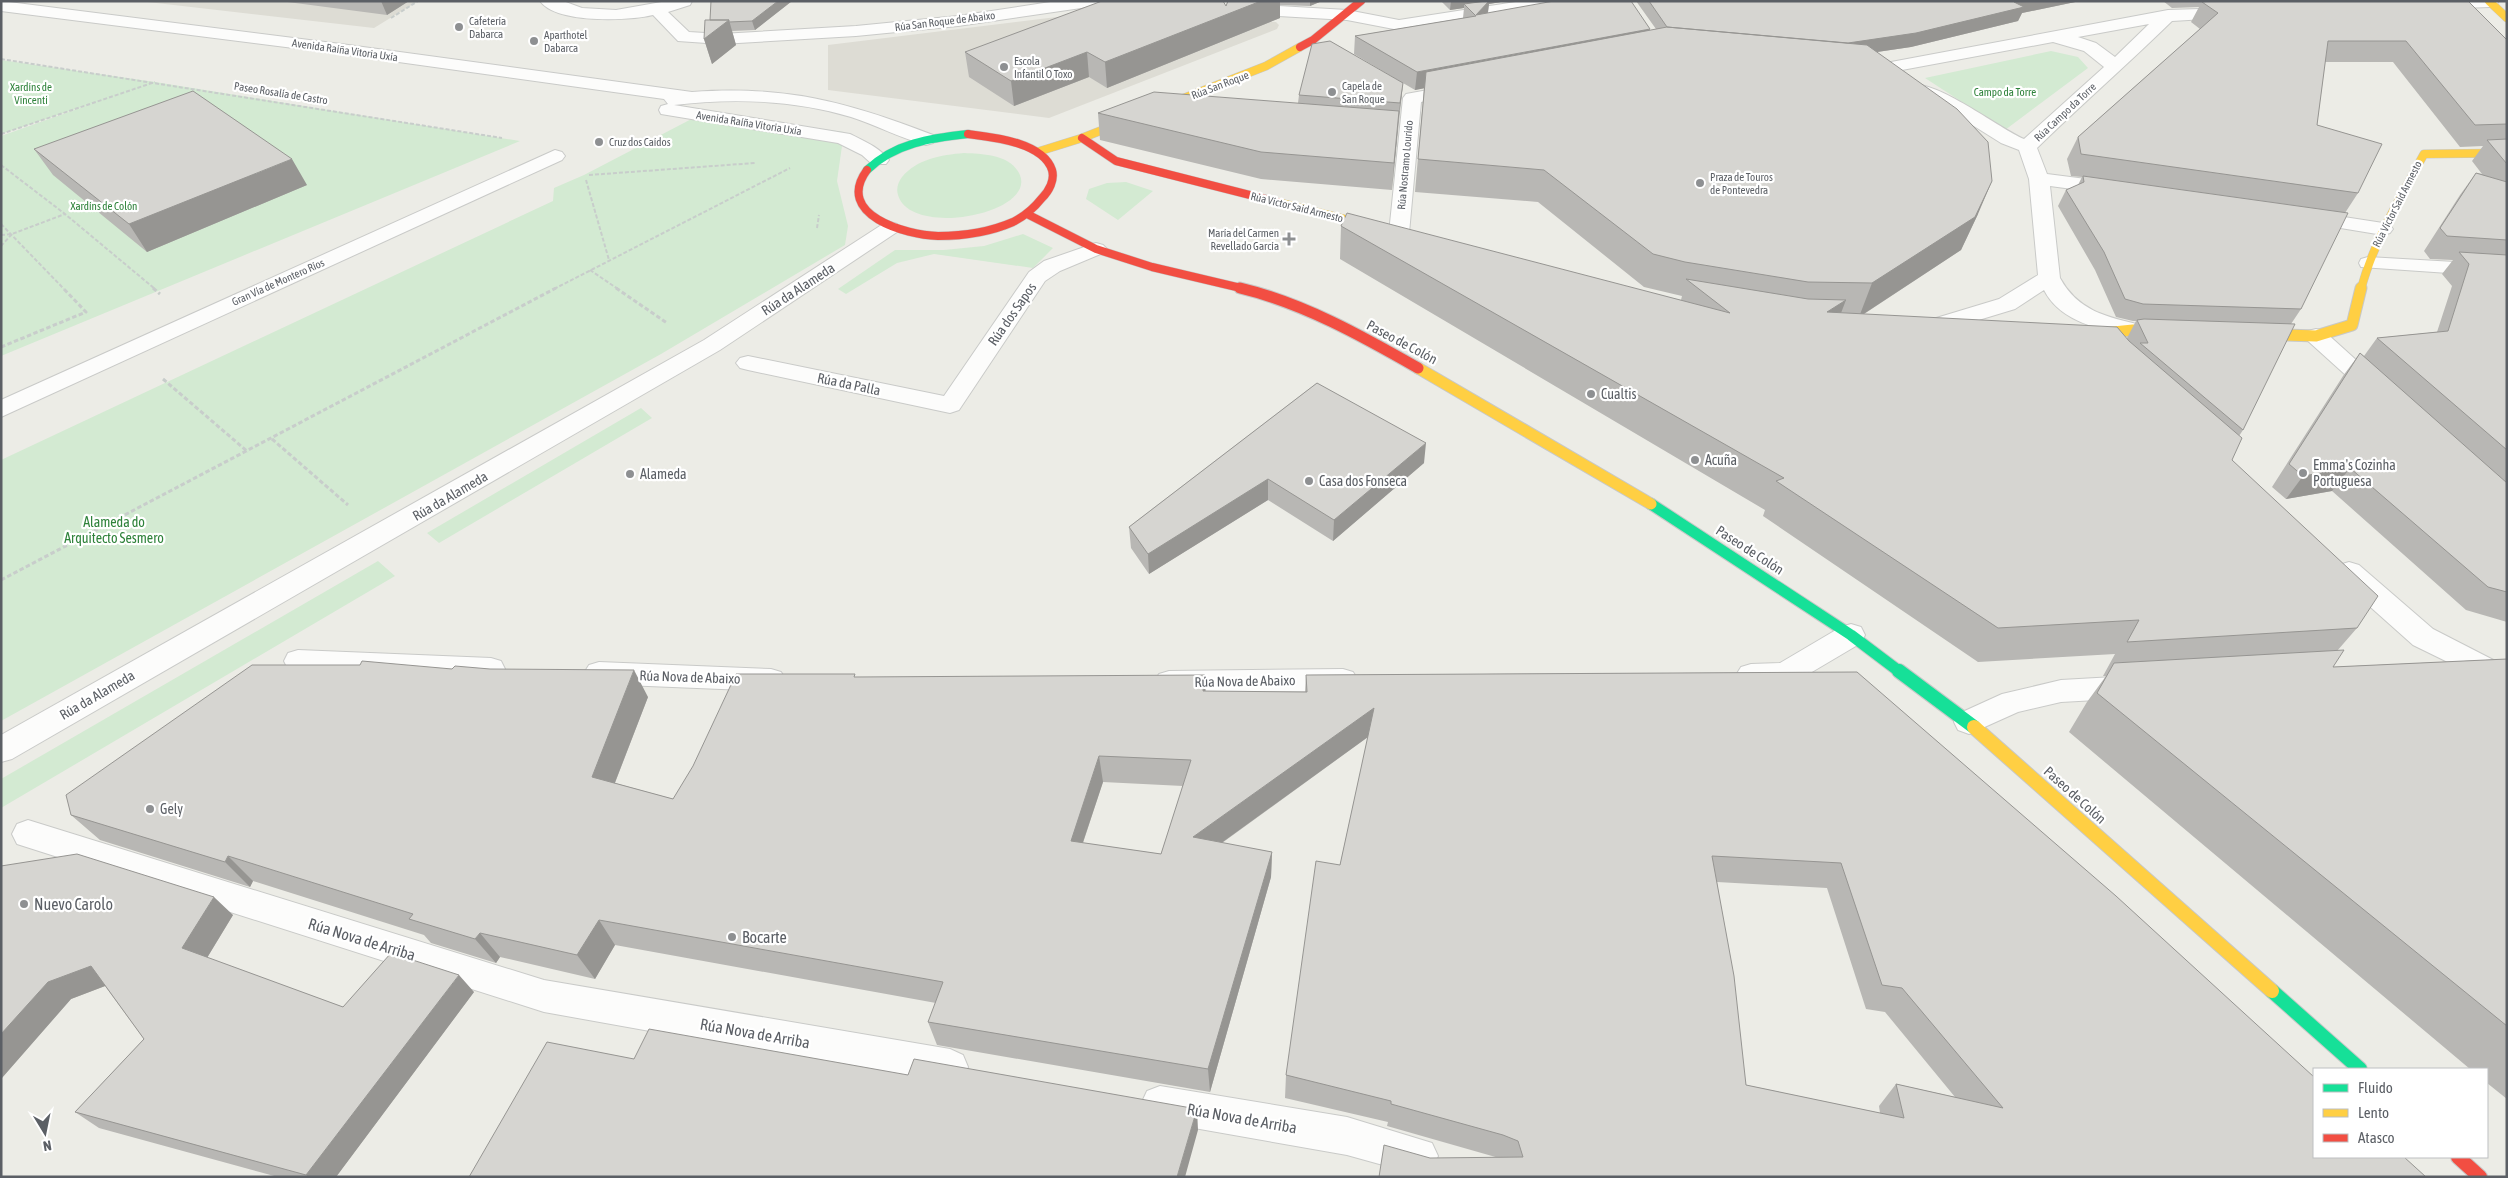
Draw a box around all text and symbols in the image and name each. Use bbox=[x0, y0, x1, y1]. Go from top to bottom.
street label: Rúa San Roque de Abaixo bbox=[894, 9, 996, 33]
place label: Cafetería Dabarca bbox=[469, 15, 506, 40]
marker: Cafetería Dabarca bbox=[453, 21, 465, 33]
place label: Aparthotel Dabarca bbox=[544, 29, 588, 54]
marker: Aparthotel Dabarca bbox=[528, 35, 540, 47]
street label: Avenida Raíña Vitoria Uxía bbox=[291, 37, 399, 63]
place label: Escola Infantil O Toxo bbox=[1014, 55, 1072, 80]
marker: Escola Infantil O Toxo bbox=[998, 61, 1010, 73]
street label: Rúa San Roque bbox=[1190, 69, 1250, 101]
street label: Paseo Rosalía de Castro bbox=[233, 80, 329, 106]
place label: Capela de San Roque bbox=[1342, 80, 1385, 105]
street label: Rúa Campo da Torre bbox=[2032, 80, 2098, 144]
park label: Xardíns de Vincenti bbox=[10, 81, 52, 106]
marker: Capela de San Roque bbox=[1326, 86, 1338, 98]
park label: Campo da Torre bbox=[1974, 86, 2036, 98]
street label: Avenida Raíña Vitoria Uxía bbox=[695, 109, 803, 137]
street label: Rúa Nostramo Lourido bbox=[1395, 120, 1415, 210]
marker: Cruz dos Caídos bbox=[593, 136, 605, 148]
place label: Cruz dos Caídos bbox=[609, 136, 671, 148]
street label: Rúa Víctor Said Armesto bbox=[2370, 159, 2424, 249]
place label: Praza de Touros de Pontevedra bbox=[1710, 171, 1773, 196]
marker: Praza de Touros de Pontevedra bbox=[1694, 177, 1706, 189]
street label: Rúa Víctor Said Armesto bbox=[1249, 190, 1345, 224]
park label: Xardíns de Colón bbox=[71, 200, 137, 212]
place label: María del Carmen Revellado García bbox=[1208, 227, 1279, 252]
marker: María del Carmen Revellado García bbox=[1283, 233, 1295, 245]
street label: Gran Vía de Montero Ríos bbox=[230, 256, 326, 308]
street label: Rúa da Alameda bbox=[758, 259, 838, 319]
street label: Rúa dos Sapos bbox=[985, 280, 1039, 348]
street label: Paseo de Colón bbox=[1364, 317, 1440, 367]
street label: Rúa da Palla bbox=[816, 369, 882, 399]
place label: Cualtis bbox=[1601, 386, 1637, 402]
marker: Cualtis bbox=[1585, 388, 1597, 400]
place label: Acuña bbox=[1705, 452, 1737, 468]
marker: Acuña bbox=[1689, 454, 1701, 466]
place label: Emma's Cozinha Portuguesa bbox=[2313, 457, 2396, 489]
place label: Alameda bbox=[640, 466, 687, 482]
marker: Emma's Cozinha Portuguesa bbox=[2297, 467, 2309, 479]
street label: Rúa da Alameda bbox=[410, 468, 490, 524]
marker: Alameda bbox=[624, 468, 636, 480]
place label: Casa dos Fonseca bbox=[1319, 473, 1407, 489]
marker: Casa dos Fonseca bbox=[1303, 475, 1315, 487]
park label: Alameda do Arquitecto Sesmero bbox=[64, 514, 164, 546]
street label: Paseo de Colón bbox=[1713, 522, 1787, 578]
street label: Rúa da Alameda bbox=[57, 667, 137, 723]
street label: Rúa Nova de Abaixo bbox=[639, 667, 741, 687]
street label: Rúa Nova de Abaixo bbox=[1194, 672, 1296, 690]
street label: Paseo de Colón bbox=[2041, 763, 2109, 827]
place label: Gely bbox=[160, 801, 183, 817]
marker: Gely bbox=[144, 803, 156, 815]
place label: Nuevo Carolo bbox=[34, 895, 113, 913]
marker: Nuevo Carolo bbox=[18, 898, 30, 910]
street label: Rúa Nova de Arriba bbox=[306, 914, 418, 964]
place label: Bocarte bbox=[742, 928, 787, 946]
marker: Bocarte bbox=[726, 931, 738, 943]
street label: Rúa Nova de Arriba bbox=[699, 1014, 811, 1052]
legend bbox=[2313, 1068, 2488, 1158]
text: Fluido bbox=[2358, 1079, 2393, 1096]
street label: Rúa Nova de Arriba bbox=[1186, 1099, 1298, 1137]
text: Lento bbox=[2358, 1104, 2389, 1121]
north arrow bbox=[20, 1108, 70, 1158]
text: Atasco bbox=[2358, 1129, 2395, 1146]
text: N bbox=[42, 1137, 53, 1154]

